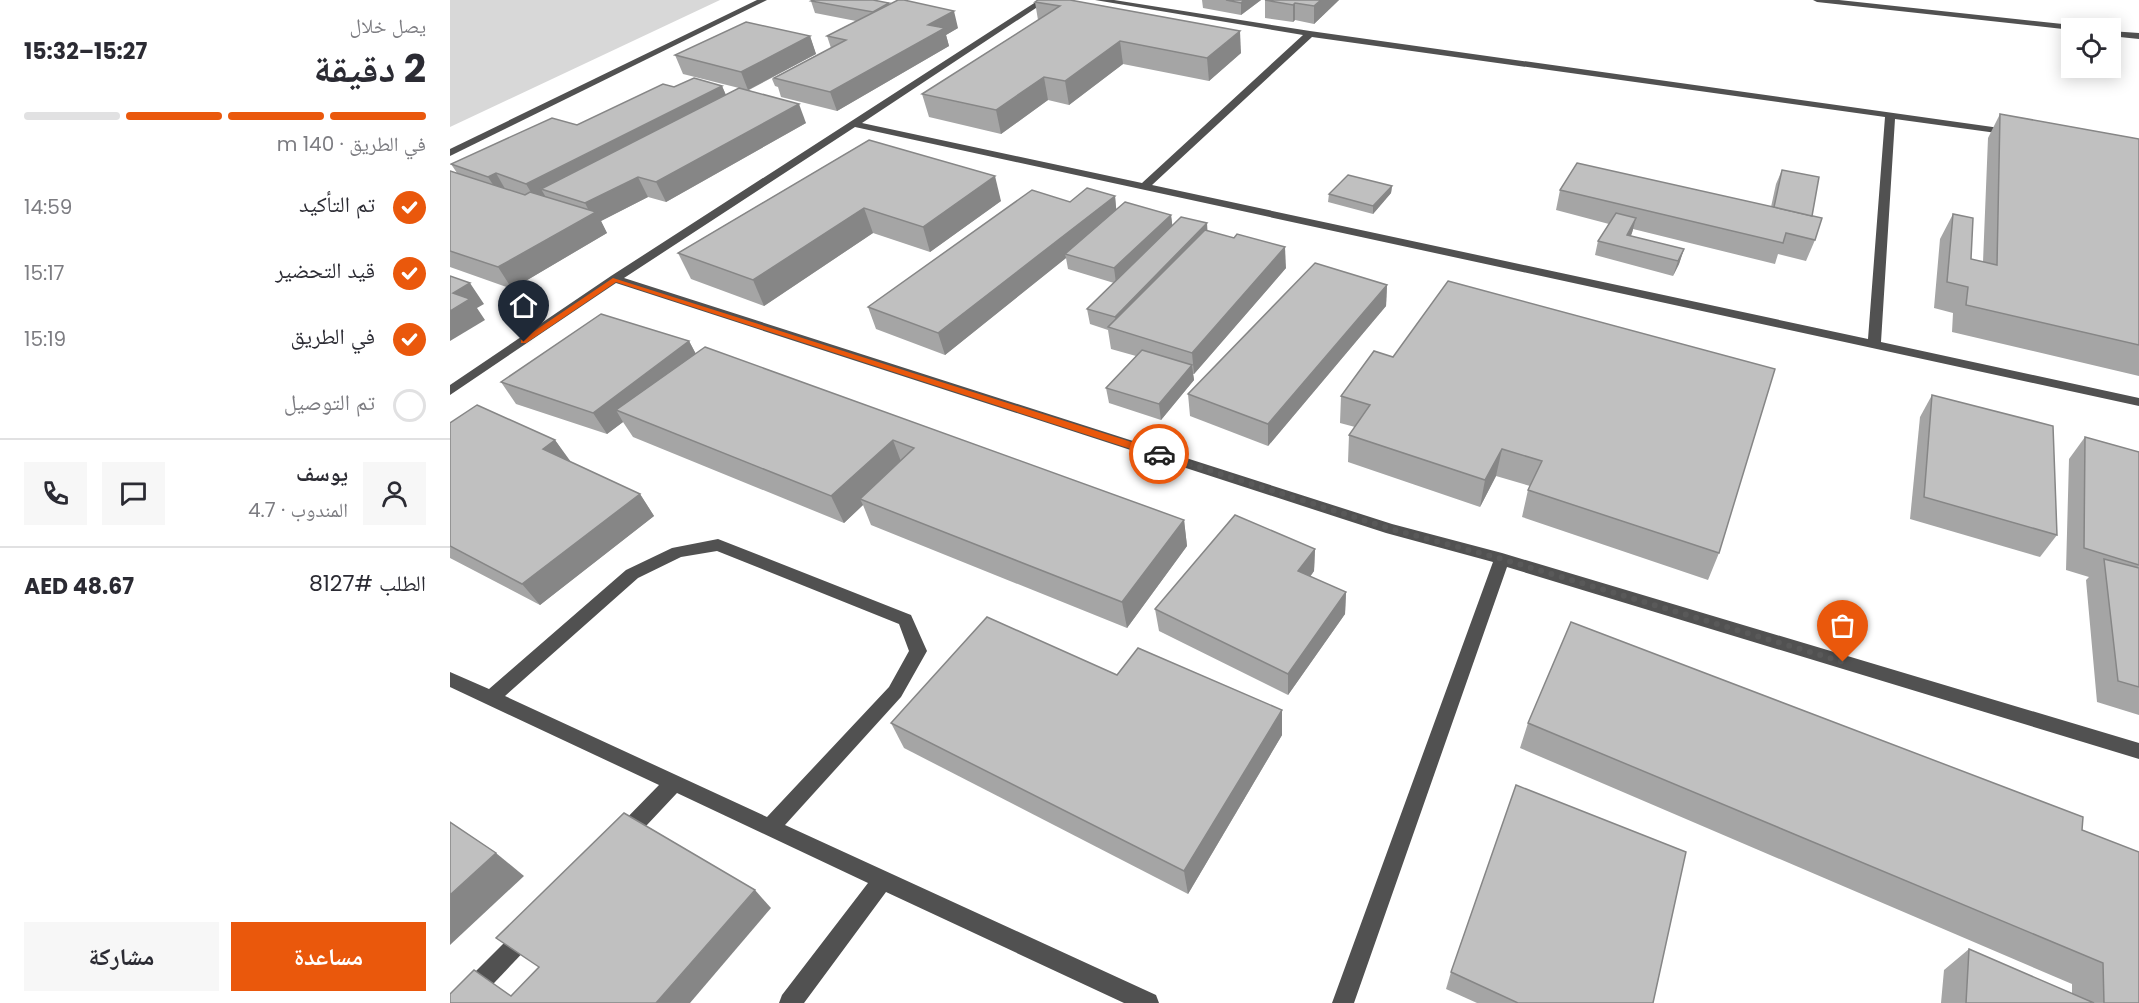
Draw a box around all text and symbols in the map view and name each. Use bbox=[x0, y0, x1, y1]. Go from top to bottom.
text: يصل خلال bbox=[350, 12, 426, 40]
map controls bbox=[2061, 18, 2121, 78]
button: locate bbox=[2061, 18, 2121, 78]
text: 15:27–15:32 bbox=[24, 36, 147, 67]
text: 2 دقيقة bbox=[314, 41, 426, 96]
text: في الطريق · 140 m bbox=[277, 130, 426, 158]
text: تم التأكيد bbox=[299, 189, 375, 220]
icon: check bbox=[393, 191, 426, 224]
text: 14:59 bbox=[24, 193, 72, 221]
text: قيد التحضير bbox=[275, 255, 375, 286]
icon: check bbox=[393, 257, 426, 290]
text: 15:17 bbox=[24, 259, 65, 287]
pin bbox=[498, 280, 549, 342]
icon: home bbox=[507, 289, 540, 322]
text: في الطريق bbox=[290, 321, 375, 352]
icon: check bbox=[393, 323, 426, 356]
text: 15:19 bbox=[24, 325, 66, 353]
text: تم التوصيل bbox=[284, 387, 375, 418]
courier bbox=[1129, 424, 1189, 484]
icon: car bbox=[1143, 438, 1176, 471]
text: يوسف bbox=[296, 458, 348, 489]
button: phone bbox=[24, 462, 87, 525]
button: chat bbox=[102, 462, 165, 525]
button: person bbox=[363, 462, 426, 525]
text: المندوب · 4.7 bbox=[248, 496, 348, 524]
text: الطلب #8127 bbox=[309, 568, 426, 599]
text: AED 48.67 bbox=[24, 571, 134, 602]
pin bbox=[1817, 600, 1868, 662]
icon: bag bbox=[1826, 609, 1859, 642]
button: مشاركة bbox=[24, 922, 219, 991]
button: مساعدة bbox=[231, 922, 426, 991]

